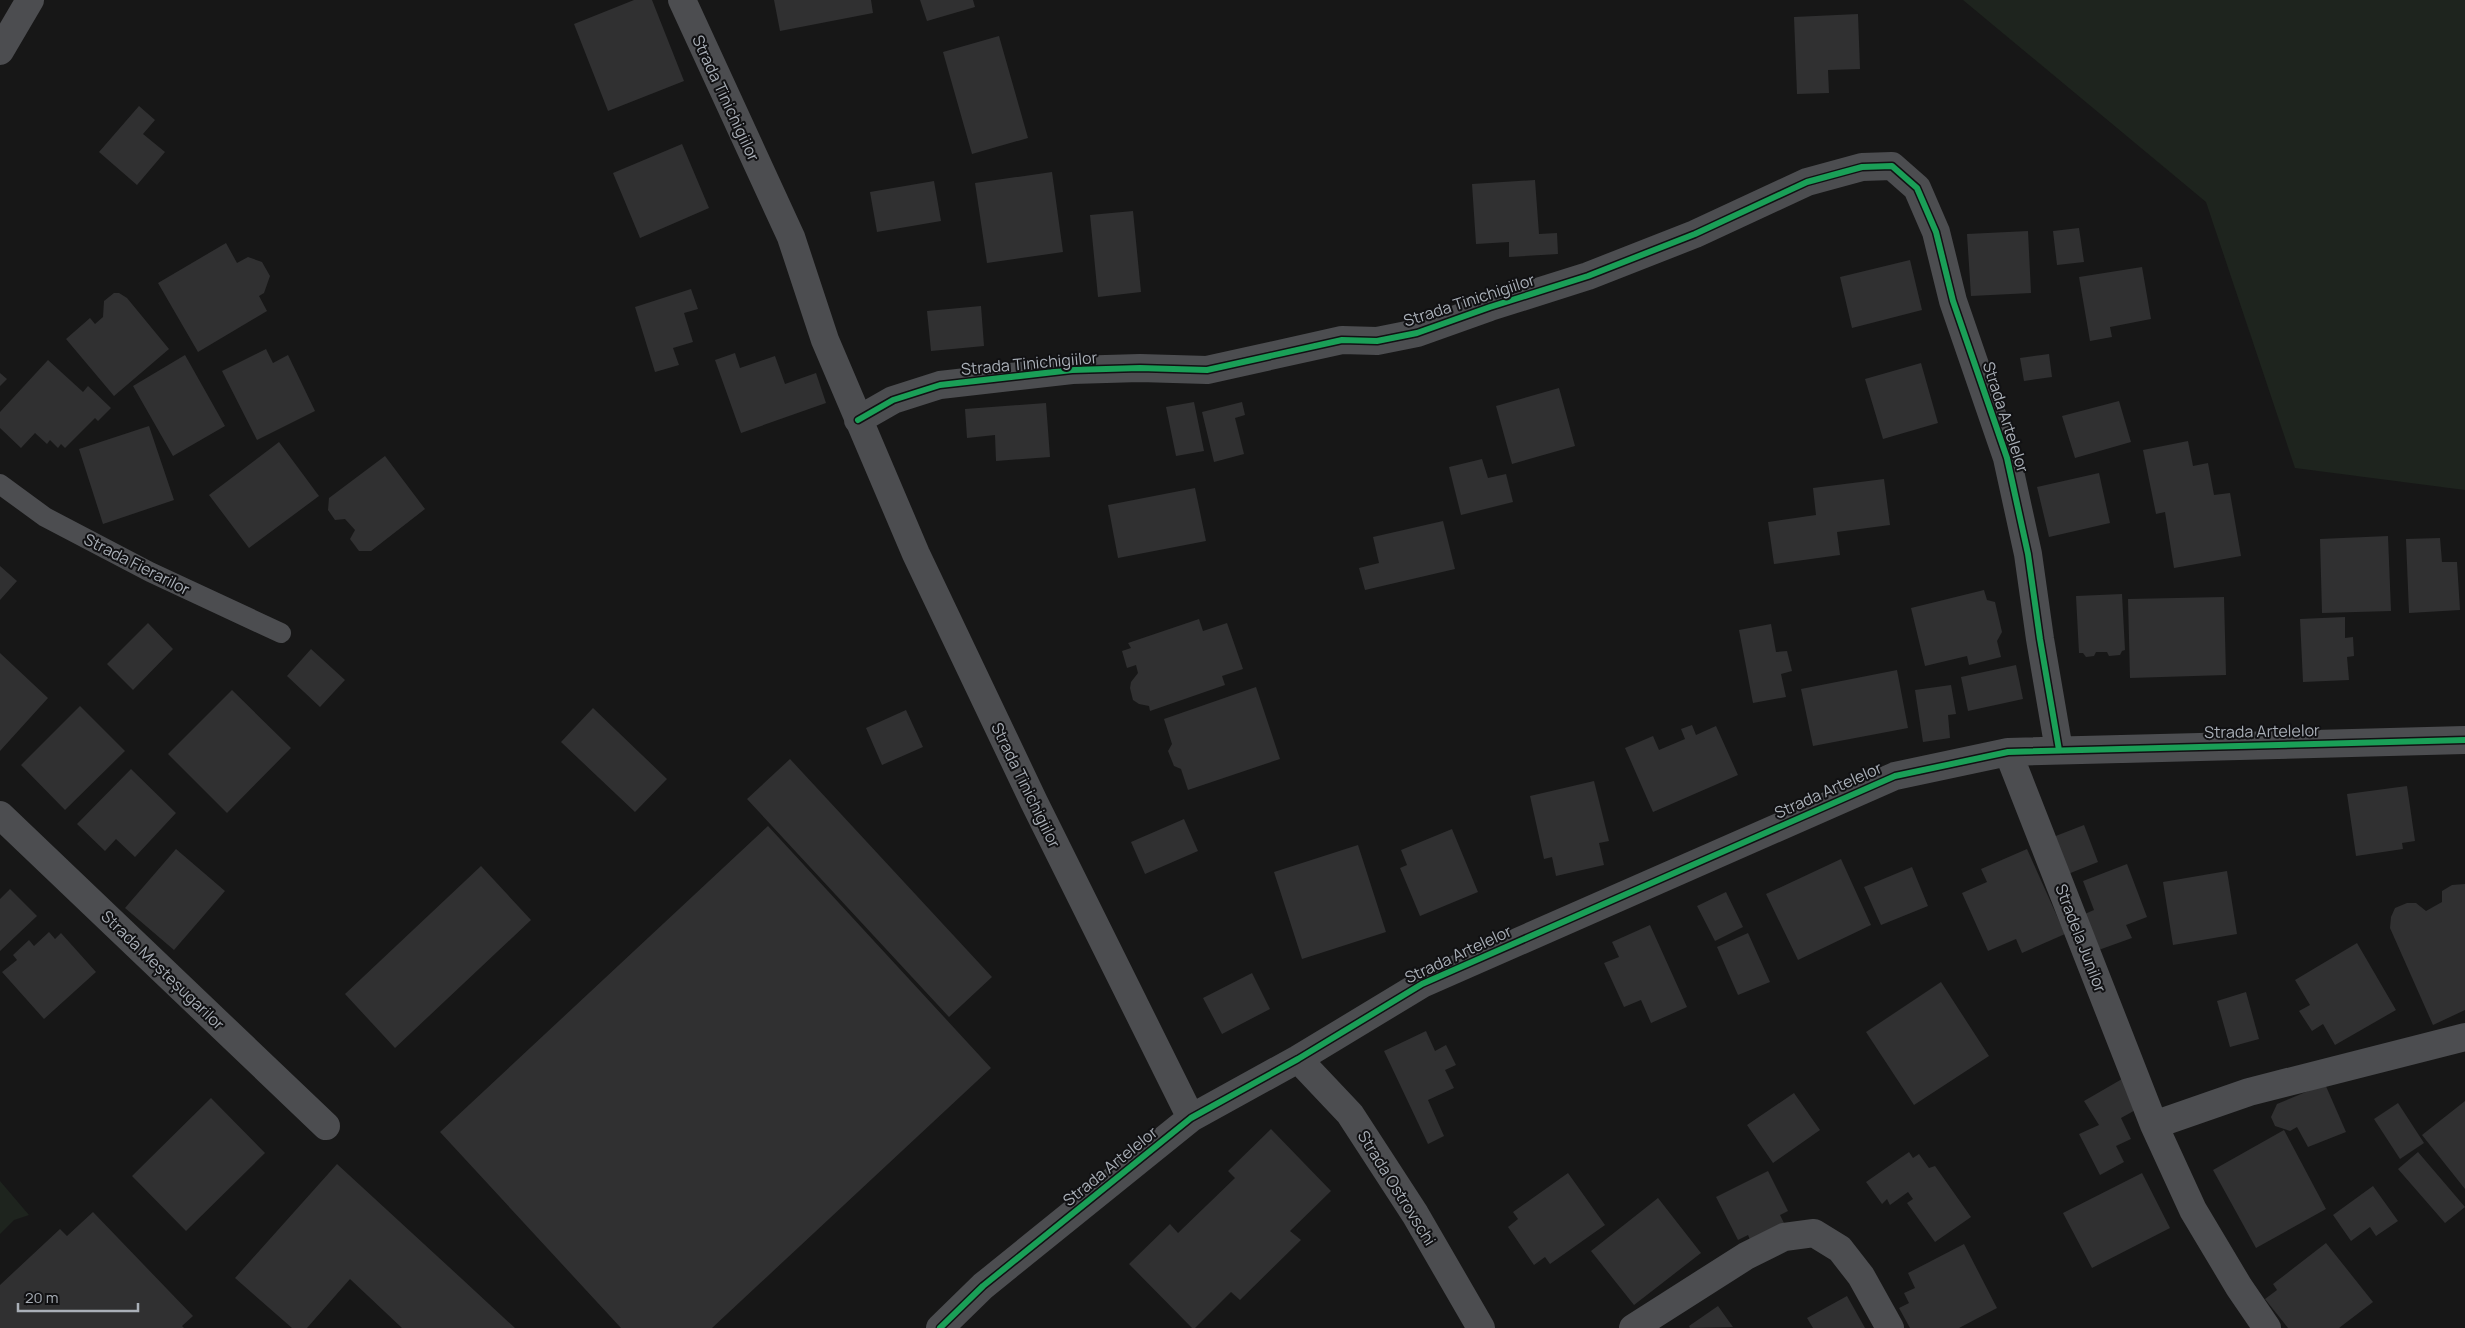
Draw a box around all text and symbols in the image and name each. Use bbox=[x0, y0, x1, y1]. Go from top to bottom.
street label: Strada Tinichigiilor bbox=[687, 31, 765, 165]
street label: Strada Tinichigiilor bbox=[1401, 268, 1538, 332]
street label: Strada Tinichigiilor bbox=[960, 346, 1098, 380]
street label: Strada Artelelor bbox=[1978, 359, 2034, 476]
street label: Strada Fierarilor bbox=[80, 528, 194, 600]
street label: Strada Tinichigiilor bbox=[986, 719, 1066, 851]
street label: Strada Artelelor bbox=[2204, 719, 2320, 743]
street label: Strada Artelelor bbox=[1771, 756, 1885, 824]
street label: Stradela Junilor bbox=[2050, 881, 2112, 996]
street label: Strada Meșteșugarilor bbox=[97, 905, 230, 1035]
street label: Strada Artelelor bbox=[1401, 920, 1515, 988]
street label: Strada Artelelor bbox=[1058, 1121, 1162, 1211]
street label: Strada Ostrovschi bbox=[1353, 1126, 1441, 1250]
scale bar bbox=[18, 1280, 138, 1312]
text: 20 m bbox=[25, 1287, 58, 1308]

